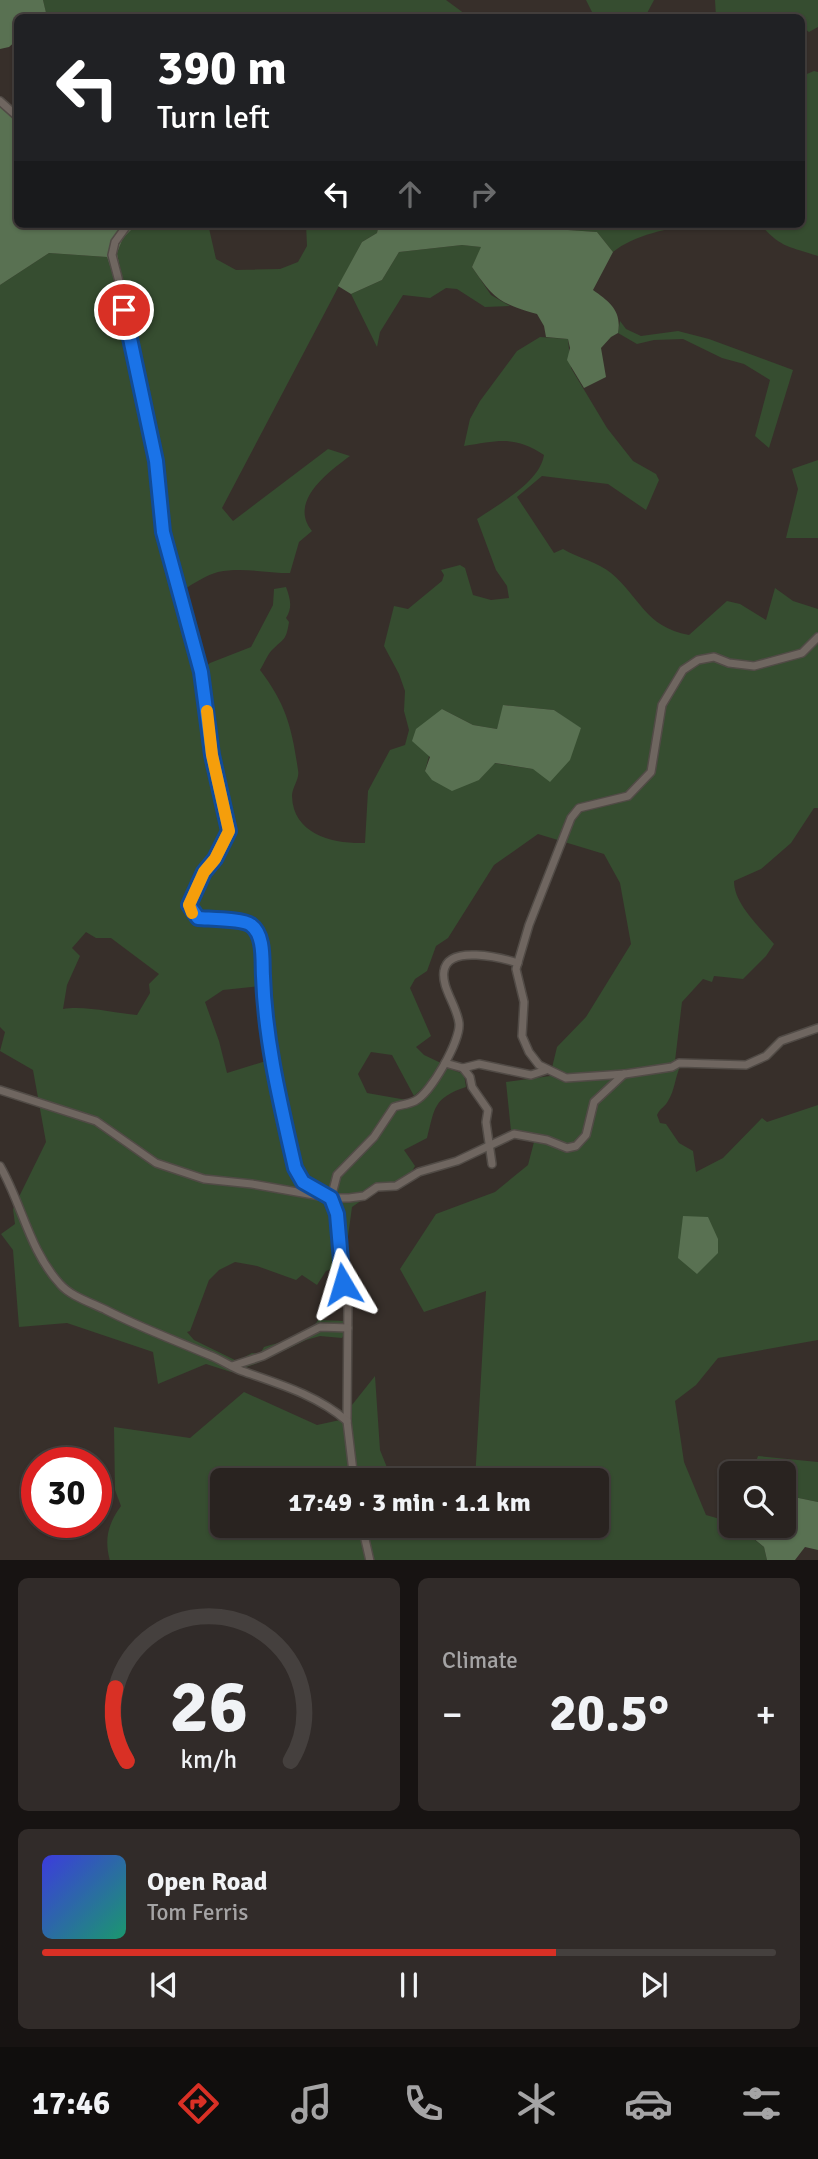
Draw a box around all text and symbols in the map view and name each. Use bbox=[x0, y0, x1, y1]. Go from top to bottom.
text: 390 m bbox=[157, 38, 287, 98]
icon: left bbox=[42, 42, 133, 133]
text: Turn left bbox=[157, 98, 270, 137]
icon: left bbox=[318, 175, 356, 213]
icon: ahead bbox=[391, 175, 429, 213]
icon: right bbox=[464, 175, 502, 213]
pin bbox=[94, 280, 154, 340]
icon: arrive bbox=[105, 291, 143, 329]
position arrow bbox=[306, 1247, 380, 1321]
speed limit sign: 30 bbox=[21, 1447, 112, 1538]
map controls bbox=[719, 1461, 796, 1538]
button: search bbox=[719, 1461, 796, 1538]
text: 17:49 · 3 min · 1.1 km bbox=[288, 1487, 531, 1519]
text: Climate bbox=[442, 1646, 518, 1675]
text: 26 bbox=[170, 1663, 248, 1752]
text: 20.5° bbox=[549, 1681, 669, 1745]
text: − bbox=[442, 1691, 463, 1738]
text: + bbox=[755, 1691, 776, 1738]
text: km/h bbox=[181, 1743, 237, 1774]
text: Open Road bbox=[147, 1866, 268, 1898]
text: Tom Ferris bbox=[147, 1898, 248, 1927]
icon: previous bbox=[145, 1966, 183, 2004]
icon: pause bbox=[390, 1966, 428, 2004]
icon: next bbox=[635, 1966, 673, 2004]
icon: directions bbox=[174, 2079, 223, 2128]
icon: music bbox=[287, 2079, 336, 2128]
icon: phone bbox=[399, 2079, 448, 2128]
icon: climate bbox=[512, 2079, 561, 2128]
icon: car bbox=[624, 2079, 673, 2128]
icon: filters bbox=[737, 2079, 786, 2128]
text: 17:46 bbox=[32, 2084, 110, 2123]

